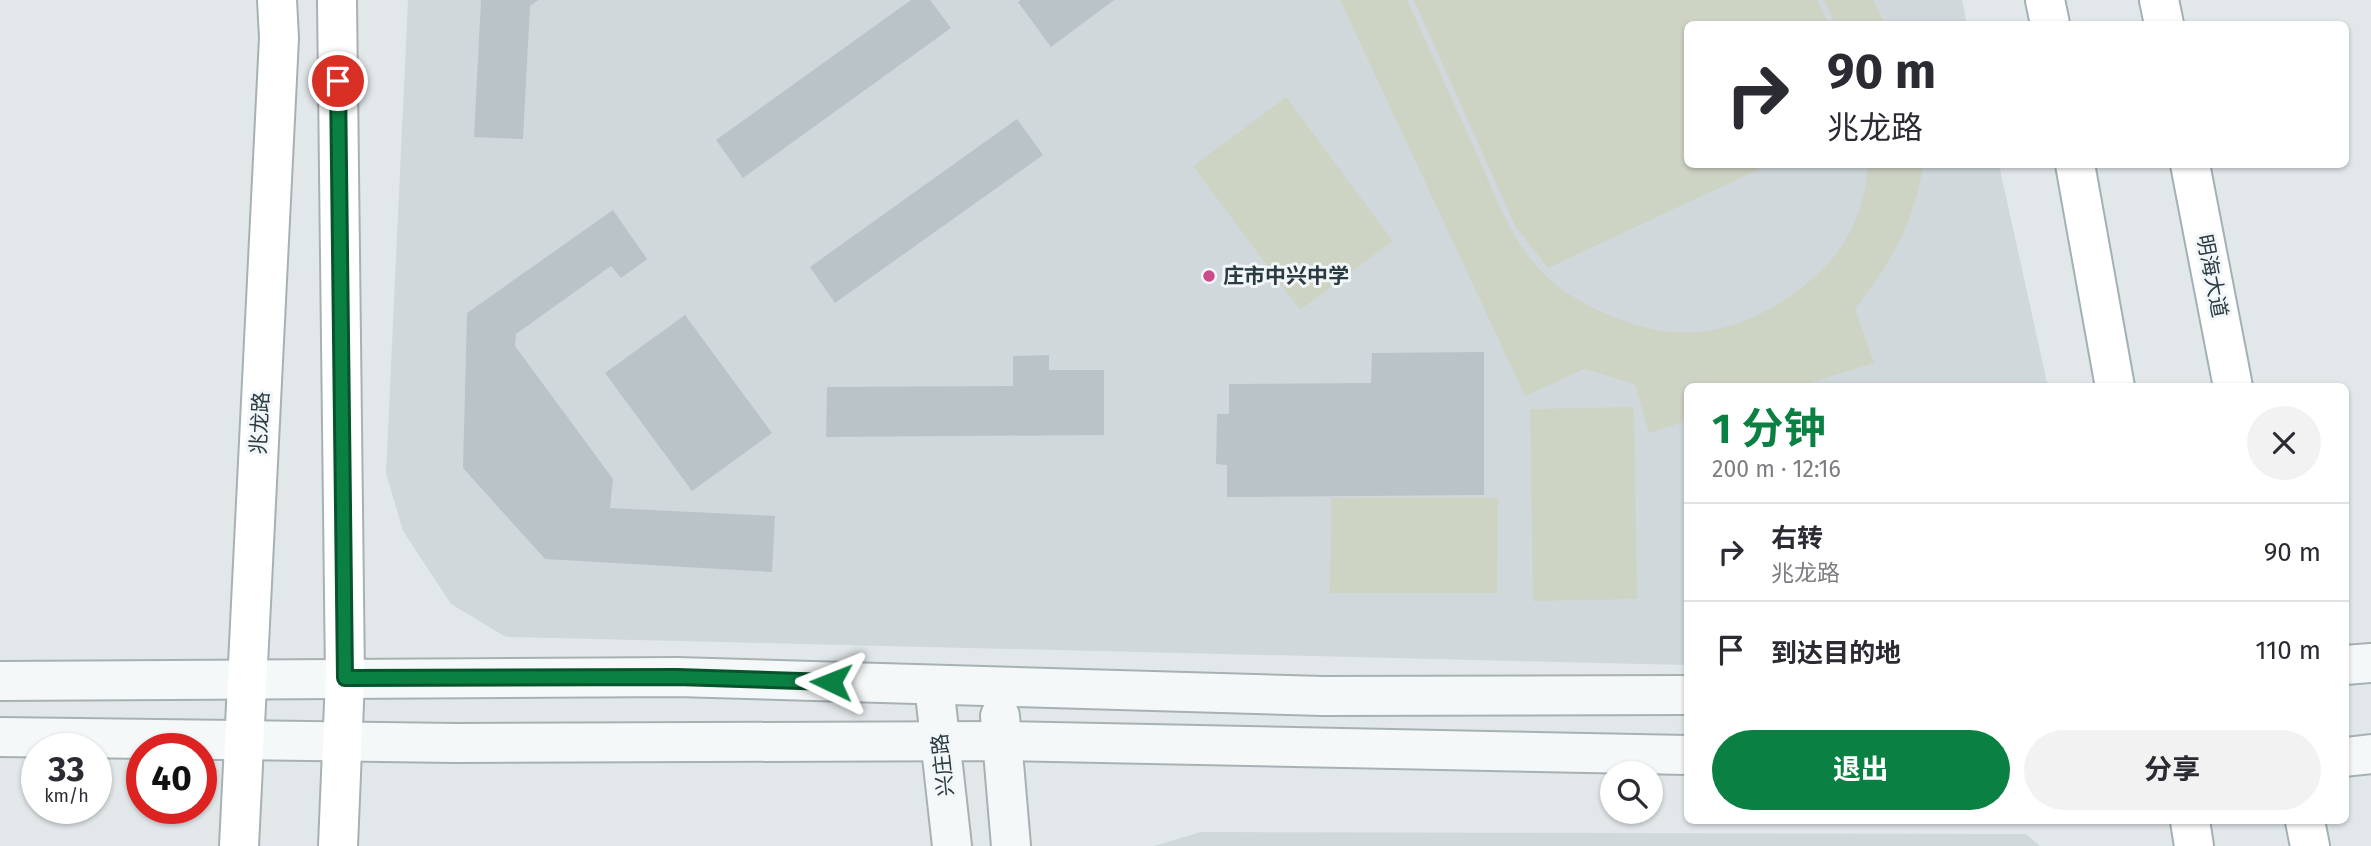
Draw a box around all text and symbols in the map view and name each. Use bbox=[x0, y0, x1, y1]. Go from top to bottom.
text: 90 m bbox=[1827, 42, 1936, 101]
icon: right bbox=[1712, 49, 1803, 140]
pin bbox=[308, 51, 368, 111]
icon: arrive bbox=[319, 62, 357, 100]
text: 兆龙路 bbox=[1827, 109, 1923, 147]
street label: 明海大道 bbox=[2191, 232, 2233, 320]
place label: 庄市中兴中学 bbox=[1223, 263, 1349, 289]
marker: 庄市中兴中学 bbox=[1201, 268, 1217, 284]
street label: 兆龙路 bbox=[245, 391, 275, 455]
text: 1 分钟 bbox=[1712, 404, 1825, 454]
button: close bbox=[2247, 406, 2321, 480]
text: 200 m · 12:16 bbox=[1712, 455, 1841, 483]
text: 右转 bbox=[1771, 523, 1823, 554]
icon: right bbox=[1712, 533, 1750, 571]
text: 90 m bbox=[2264, 537, 2321, 568]
text: 兆龙路 bbox=[1771, 559, 1840, 587]
icon: arrive bbox=[1712, 631, 1750, 669]
text: 110 m bbox=[2255, 635, 2321, 666]
text: 到达目的地 bbox=[1771, 638, 1901, 669]
position arrow bbox=[794, 645, 868, 719]
button: 退出 bbox=[1712, 730, 2010, 810]
button: 分享 bbox=[2024, 730, 2321, 810]
street label: 兴庄路 bbox=[927, 732, 959, 798]
speed limit sign: 40 bbox=[126, 733, 217, 824]
text: 33 bbox=[48, 748, 85, 790]
map controls bbox=[1600, 761, 1663, 824]
button: search bbox=[1600, 761, 1663, 824]
text: km/h bbox=[44, 785, 89, 807]

